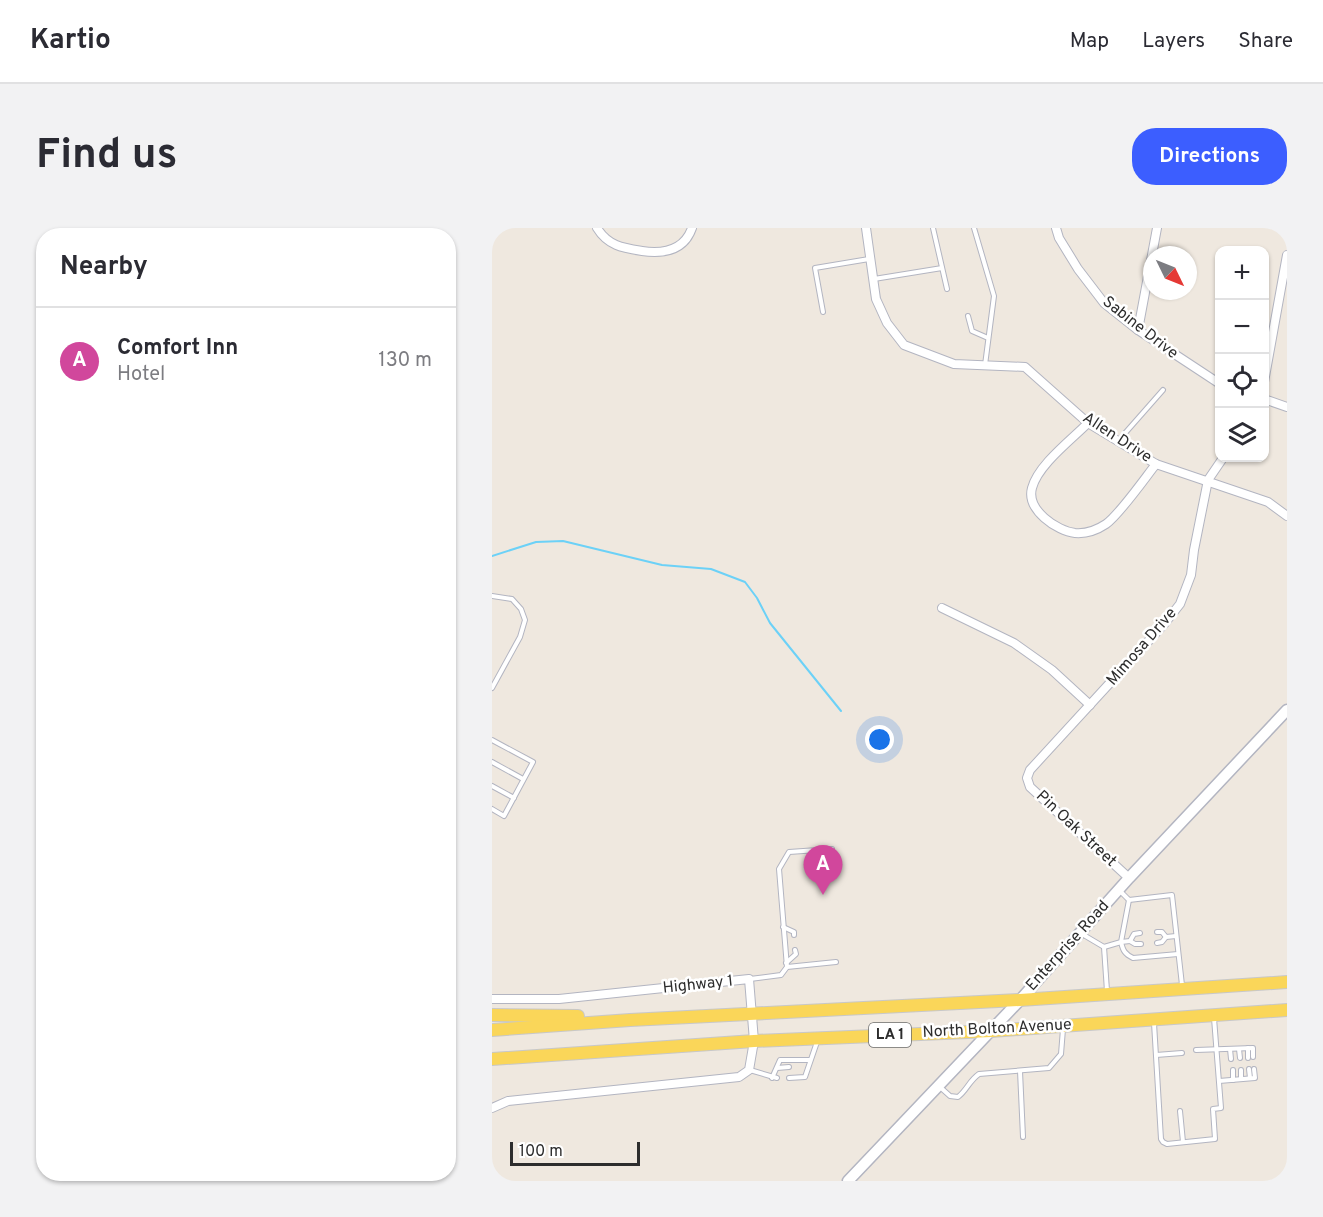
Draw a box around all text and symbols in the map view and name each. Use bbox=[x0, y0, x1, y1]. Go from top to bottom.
text: Kartio bbox=[30, 23, 111, 59]
text: Map bbox=[1070, 28, 1109, 55]
text: Layers bbox=[1142, 28, 1205, 55]
text: Share bbox=[1238, 28, 1293, 55]
button: Directions bbox=[1132, 128, 1287, 185]
text: Find us bbox=[36, 130, 177, 183]
north arrow bbox=[1143, 246, 1197, 300]
map controls bbox=[1215, 246, 1269, 462]
button: + bbox=[1215, 246, 1269, 300]
text: Nearby bbox=[60, 251, 148, 284]
street label: Sabine Drive bbox=[1098, 292, 1182, 364]
button: − bbox=[1215, 300, 1269, 354]
text: Comfort Inn bbox=[117, 335, 238, 362]
text: A bbox=[72, 348, 87, 374]
text: 130 m bbox=[378, 348, 432, 374]
button: locate bbox=[1215, 354, 1269, 408]
text: Hotel bbox=[117, 362, 165, 388]
street label: Allen Drive bbox=[1079, 408, 1155, 468]
button: layers bbox=[1215, 408, 1269, 462]
street label: Mimosa Drive bbox=[1103, 604, 1181, 690]
your location bbox=[865, 725, 894, 754]
street label: Pin Oak Street bbox=[1032, 787, 1120, 871]
pin: A bbox=[804, 846, 842, 895]
street label: Enterprise Road bbox=[1022, 897, 1114, 995]
street label: Highway 1 bbox=[662, 971, 734, 999]
street label: North Bolton Avenue bbox=[922, 1015, 1072, 1043]
road number: LA 1 bbox=[869, 1023, 911, 1047]
scale bar bbox=[510, 1139, 640, 1166]
text: 100 m bbox=[519, 1142, 563, 1162]

